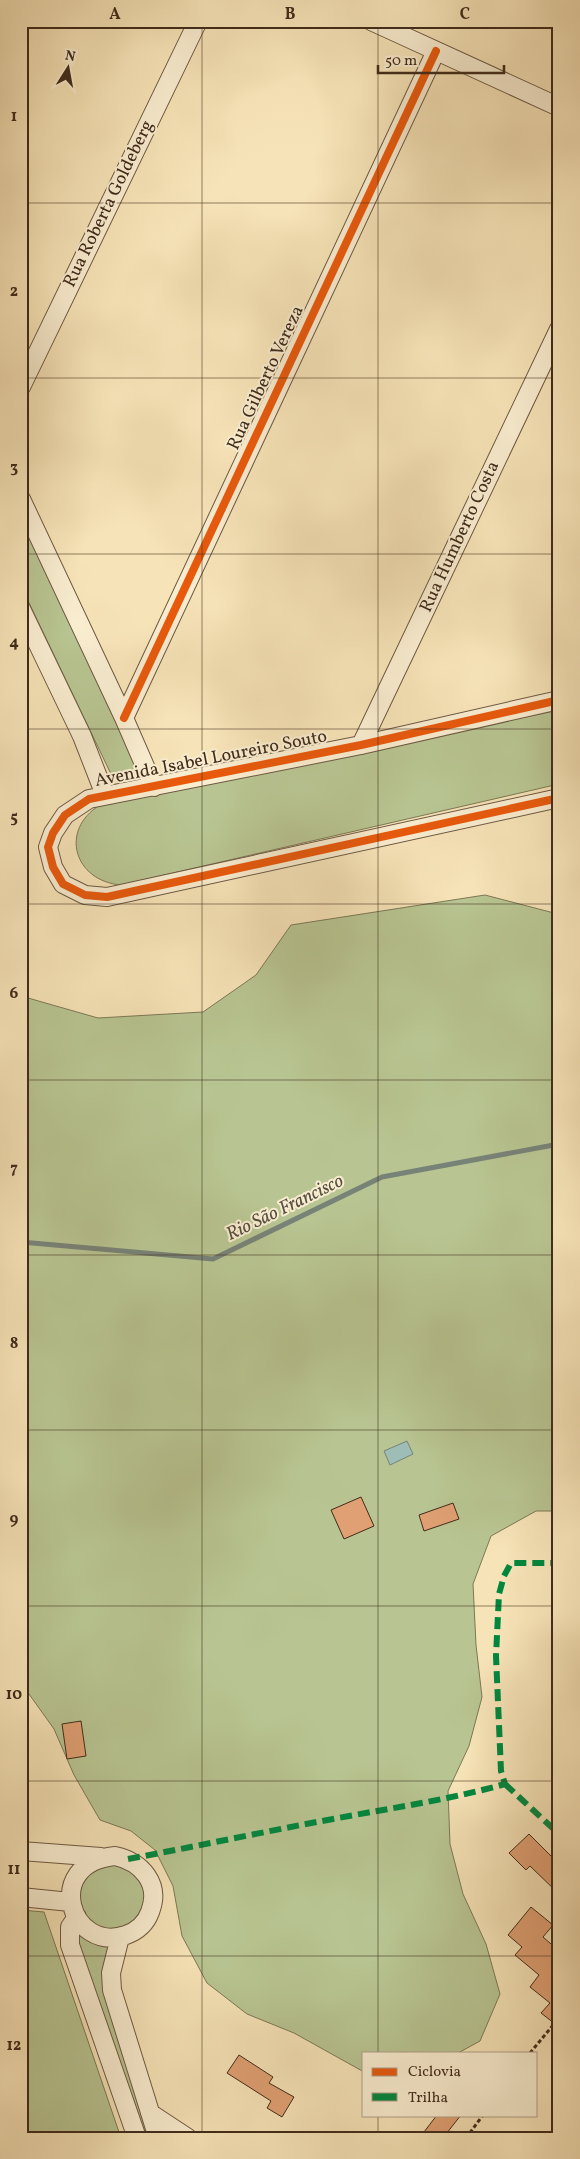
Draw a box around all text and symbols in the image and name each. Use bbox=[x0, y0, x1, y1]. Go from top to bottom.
text: A bbox=[109, 4, 121, 26]
text: B bbox=[285, 4, 296, 26]
text: C bbox=[460, 4, 470, 26]
north arrow bbox=[42, 42, 92, 92]
scale bar bbox=[378, 42, 504, 74]
text: N bbox=[63, 46, 77, 67]
text: 50 m bbox=[385, 51, 417, 72]
text: 1 bbox=[11, 106, 17, 128]
street label: Rua Roberta Goldeberg bbox=[58, 116, 160, 292]
text: 2 bbox=[10, 281, 18, 303]
street label: Rua Gilberto Vereza bbox=[222, 302, 310, 454]
text: 3 bbox=[10, 457, 18, 479]
street label: Rua Humberto Costa bbox=[414, 457, 506, 617]
text: 4 bbox=[9, 632, 19, 654]
street label: Avenida Isabel Loureiro Souto bbox=[93, 724, 329, 794]
text: 5 bbox=[10, 807, 18, 829]
text: 6 bbox=[10, 983, 19, 1005]
text: 7 bbox=[10, 1158, 18, 1180]
water label: Rio São Francisco bbox=[222, 1168, 348, 1248]
text: 8 bbox=[10, 1333, 18, 1355]
text: 9 bbox=[10, 1509, 19, 1531]
text: 10 bbox=[6, 1684, 22, 1706]
text: 11 bbox=[8, 1859, 20, 1881]
text: 12 bbox=[7, 2035, 21, 2057]
legend bbox=[362, 2052, 538, 2116]
text: Ciclovia bbox=[408, 2062, 461, 2083]
text: Trilha bbox=[408, 2088, 448, 2109]

